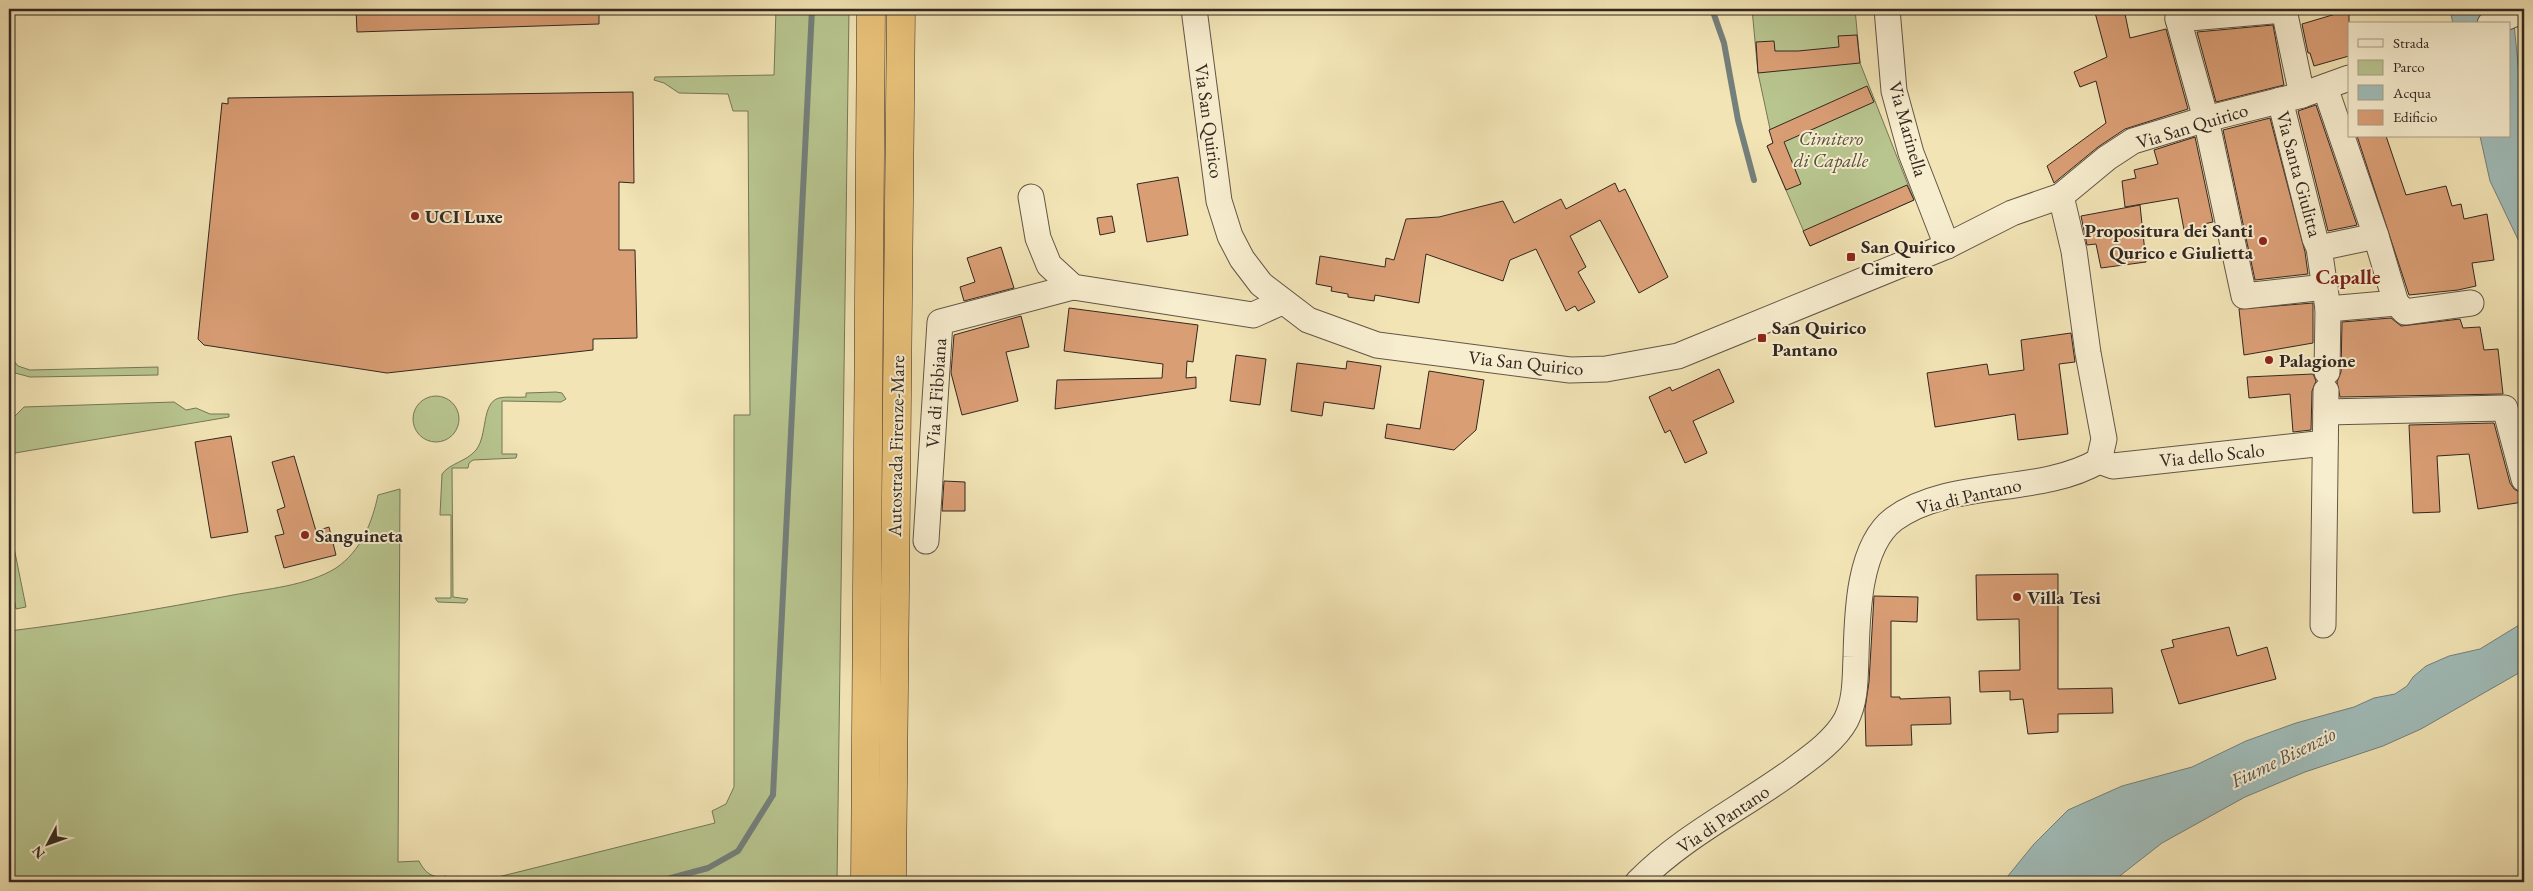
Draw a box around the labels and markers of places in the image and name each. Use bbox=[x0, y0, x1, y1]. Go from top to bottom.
place label: UCI Luxe bbox=[425, 204, 503, 229]
marker: UCI Luxe bbox=[409, 210, 421, 222]
place label: Propositura dei Santi Qurico e Giulietta bbox=[2084, 218, 2254, 265]
place label: San Quirico Cimitero bbox=[1861, 234, 1956, 281]
marker: Propositura dei Santi Qurico e Giulietta bbox=[2257, 235, 2269, 247]
marker: San Quirico Cimitero bbox=[1845, 251, 1857, 263]
place label: San Quirico Pantano bbox=[1772, 315, 1867, 362]
marker: San Quirico Pantano bbox=[1756, 332, 1768, 344]
place label: Palagione bbox=[2279, 348, 2356, 373]
marker: Palagione bbox=[2263, 354, 2275, 366]
place label: Sanguineta bbox=[315, 523, 404, 548]
marker: Sanguineta bbox=[299, 529, 311, 541]
place label: Villa Tesi bbox=[2027, 585, 2101, 610]
marker: Villa Tesi bbox=[2011, 591, 2023, 603]

